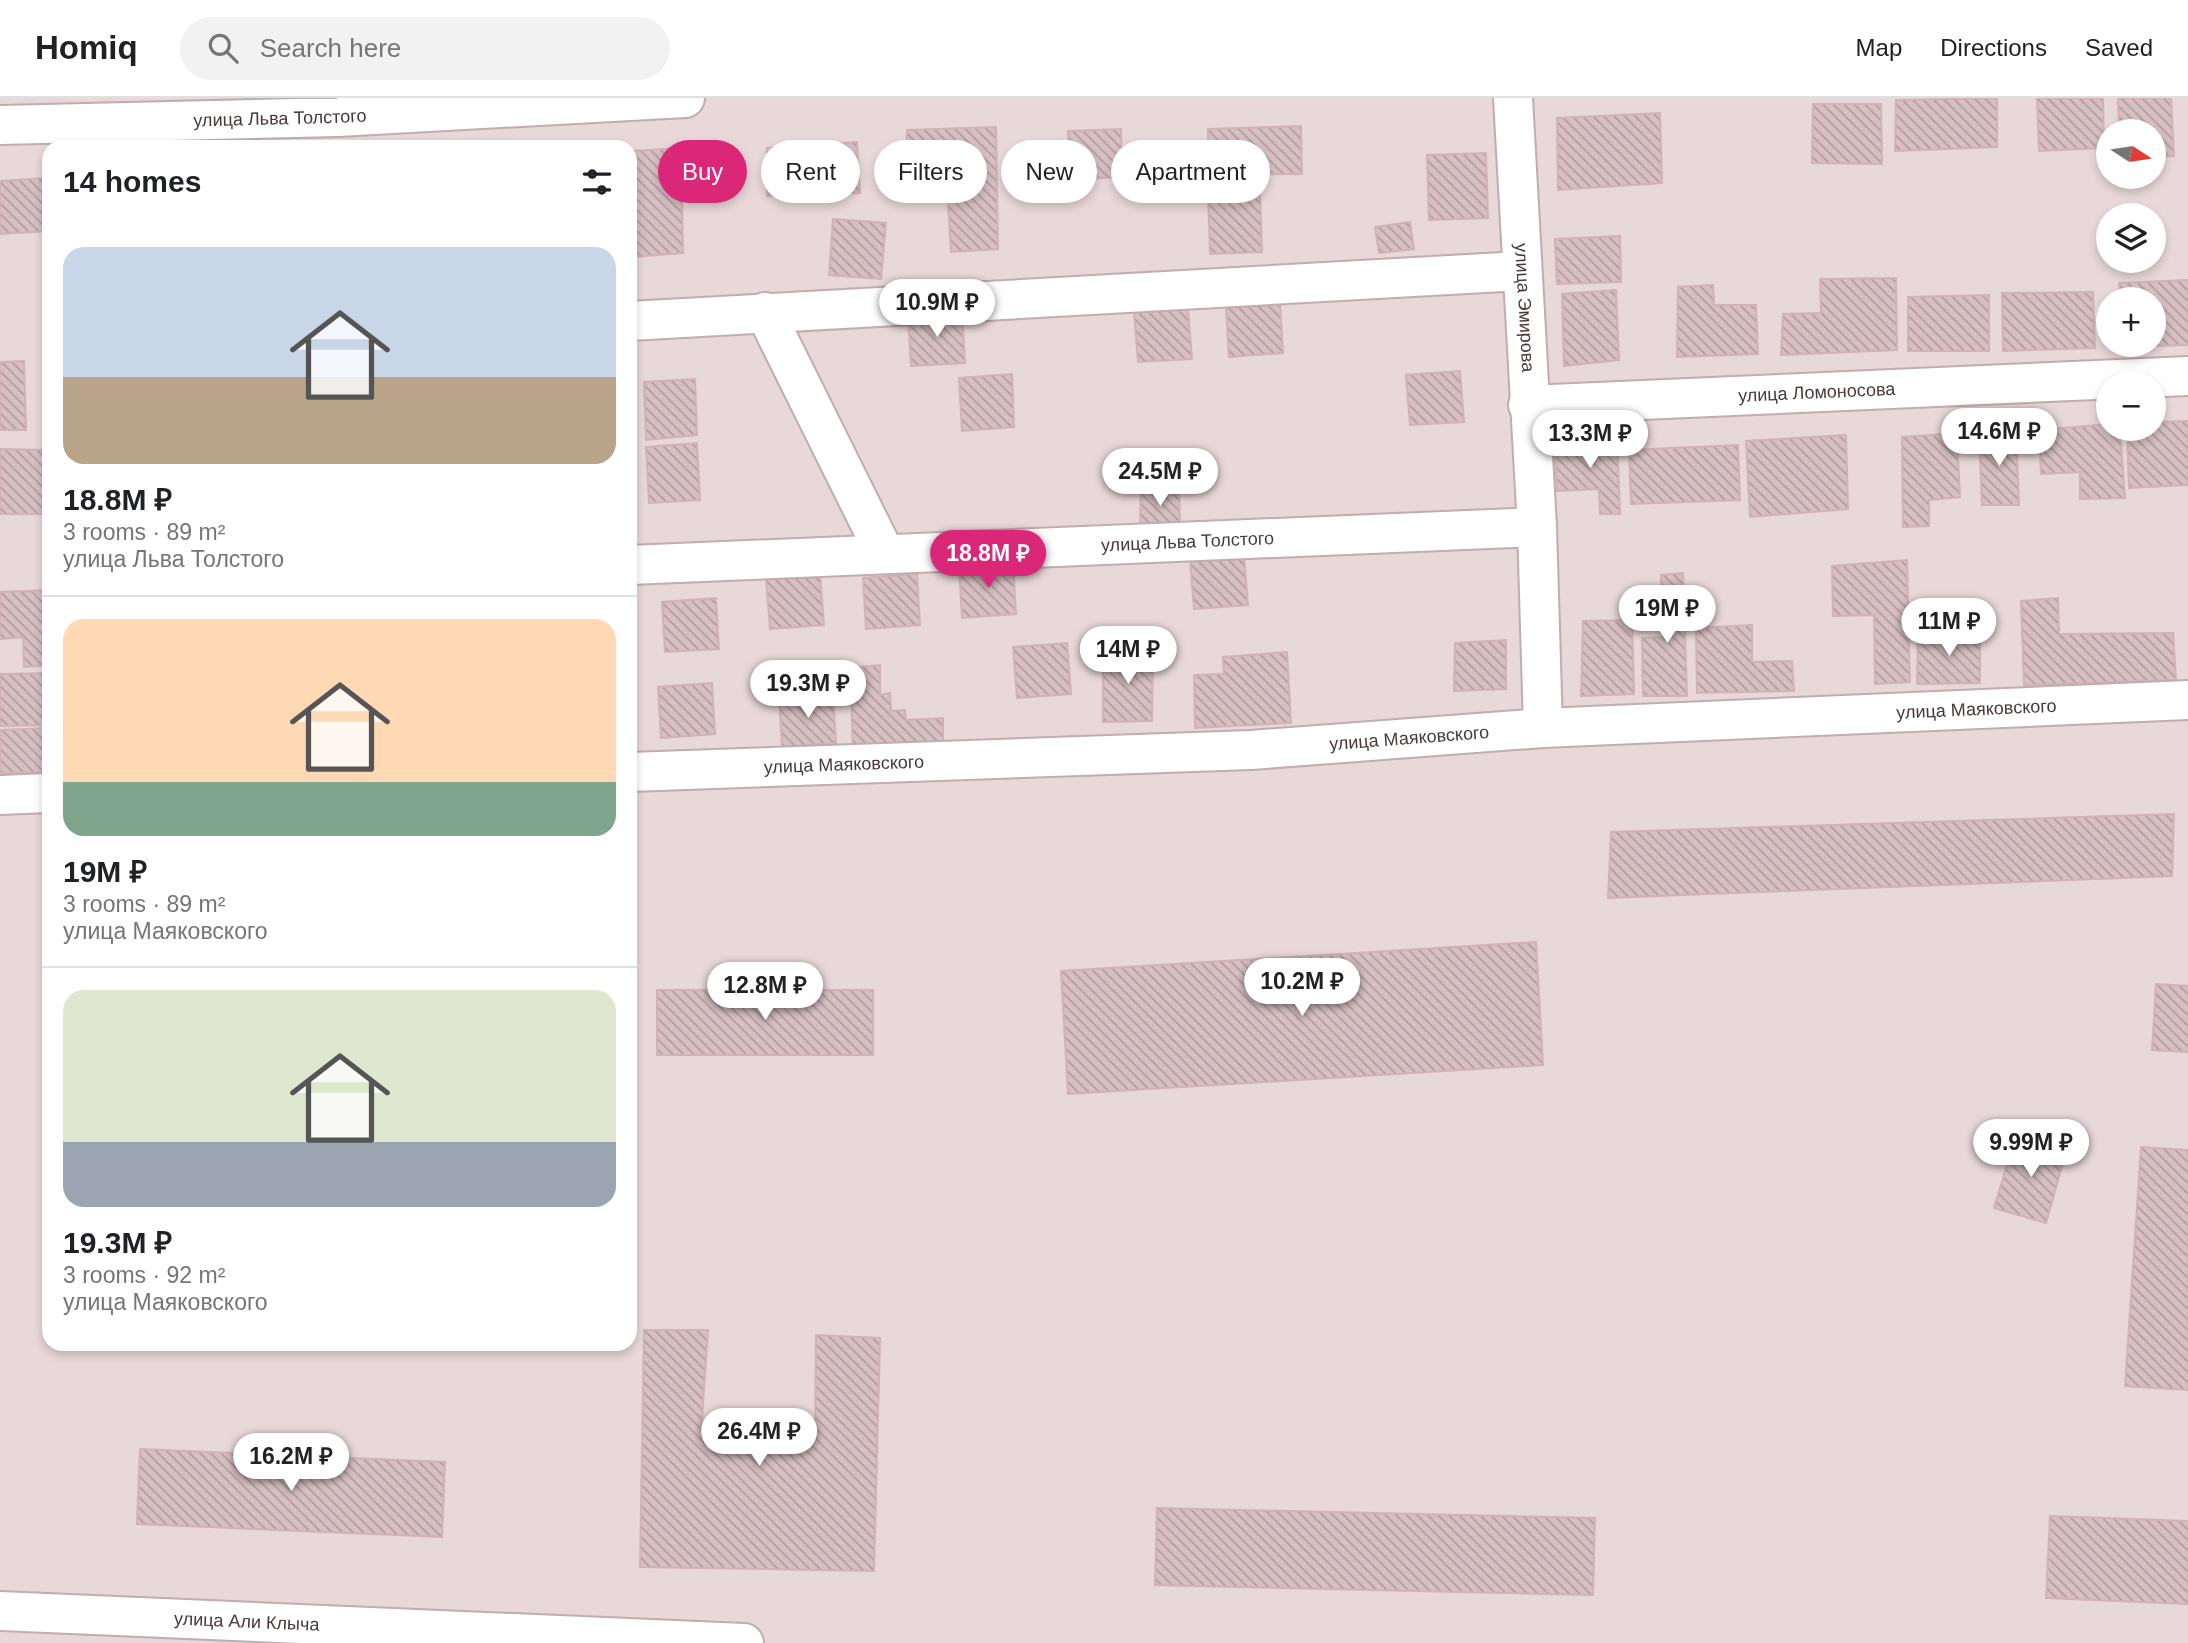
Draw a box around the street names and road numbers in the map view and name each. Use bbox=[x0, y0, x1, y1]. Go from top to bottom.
street label: улица Льва Толстого bbox=[193, 105, 367, 130]
street label: улица Эмирова bbox=[1511, 243, 1538, 374]
street label: улица Ломоносова bbox=[1738, 379, 1897, 406]
street label: улица Льва Толстого bbox=[1101, 528, 1274, 555]
street label: улица Маяковского bbox=[1896, 696, 2057, 723]
street label: улица Маяковского bbox=[1329, 722, 1490, 754]
street label: улица Маяковского bbox=[763, 752, 924, 777]
street label: улица Али Клыча bbox=[174, 1608, 321, 1635]

